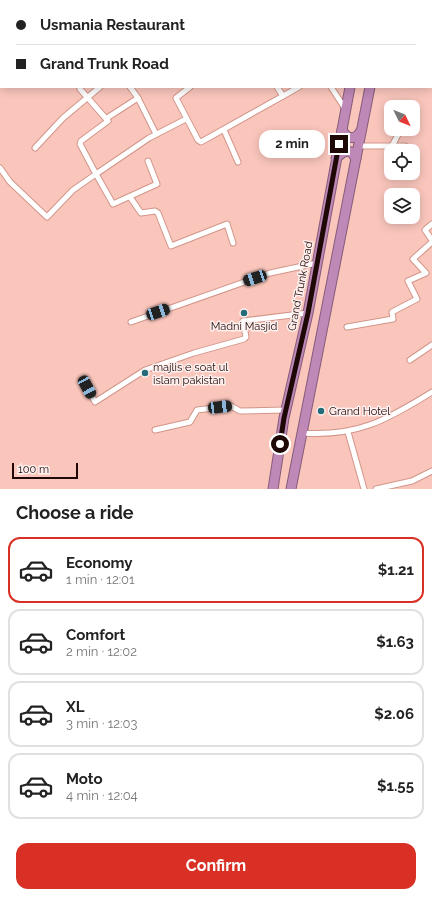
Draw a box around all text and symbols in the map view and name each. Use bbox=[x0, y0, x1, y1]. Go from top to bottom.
text: Usmania Restaurant bbox=[40, 16, 185, 34]
text: Grand Trunk Road bbox=[40, 55, 169, 73]
north arrow bbox=[384, 100, 420, 136]
map controls bbox=[384, 100, 420, 224]
callout: 2 min bbox=[259, 130, 325, 158]
route end bbox=[330, 135, 348, 153]
text: 2 min bbox=[275, 136, 309, 151]
button: locate bbox=[384, 144, 420, 180]
button: layers bbox=[384, 188, 420, 224]
street label: Grand Trunk Road bbox=[285, 240, 316, 332]
car bbox=[242, 269, 268, 287]
car bbox=[145, 302, 171, 322]
marker: Madni Masjid bbox=[239, 308, 249, 318]
place label: Madni Masjid bbox=[211, 320, 277, 333]
place label: majlis e soat ul islam pakistan bbox=[153, 361, 228, 387]
marker: majlis e soat ul islam pakistan bbox=[140, 368, 150, 378]
car bbox=[76, 374, 98, 400]
car bbox=[207, 400, 233, 414]
place label: Grand Hotel bbox=[329, 405, 390, 418]
marker: Grand Hotel bbox=[316, 406, 326, 416]
route start bbox=[271, 435, 289, 453]
scale bar bbox=[12, 461, 78, 480]
text: 100 m bbox=[18, 463, 49, 476]
text: Choose a ride bbox=[16, 502, 134, 523]
icon: car bbox=[18, 552, 54, 588]
text: Economy bbox=[66, 554, 133, 572]
text: $1.21 bbox=[378, 561, 414, 579]
text: 1 min · 12:01 bbox=[66, 572, 135, 587]
icon: car bbox=[18, 624, 54, 660]
text: Comfort bbox=[66, 626, 125, 644]
text: $1.63 bbox=[376, 633, 414, 651]
text: 2 min · 12:02 bbox=[66, 644, 137, 659]
icon: car bbox=[18, 696, 54, 732]
text: XL bbox=[66, 698, 84, 716]
text: $2.06 bbox=[374, 705, 414, 723]
text: 3 min · 12:03 bbox=[66, 716, 137, 731]
icon: car bbox=[18, 768, 54, 804]
text: Moto bbox=[66, 770, 103, 788]
text: $1.55 bbox=[377, 777, 414, 795]
text: 4 min · 12:04 bbox=[66, 788, 138, 803]
button: Confirm bbox=[16, 843, 416, 889]

